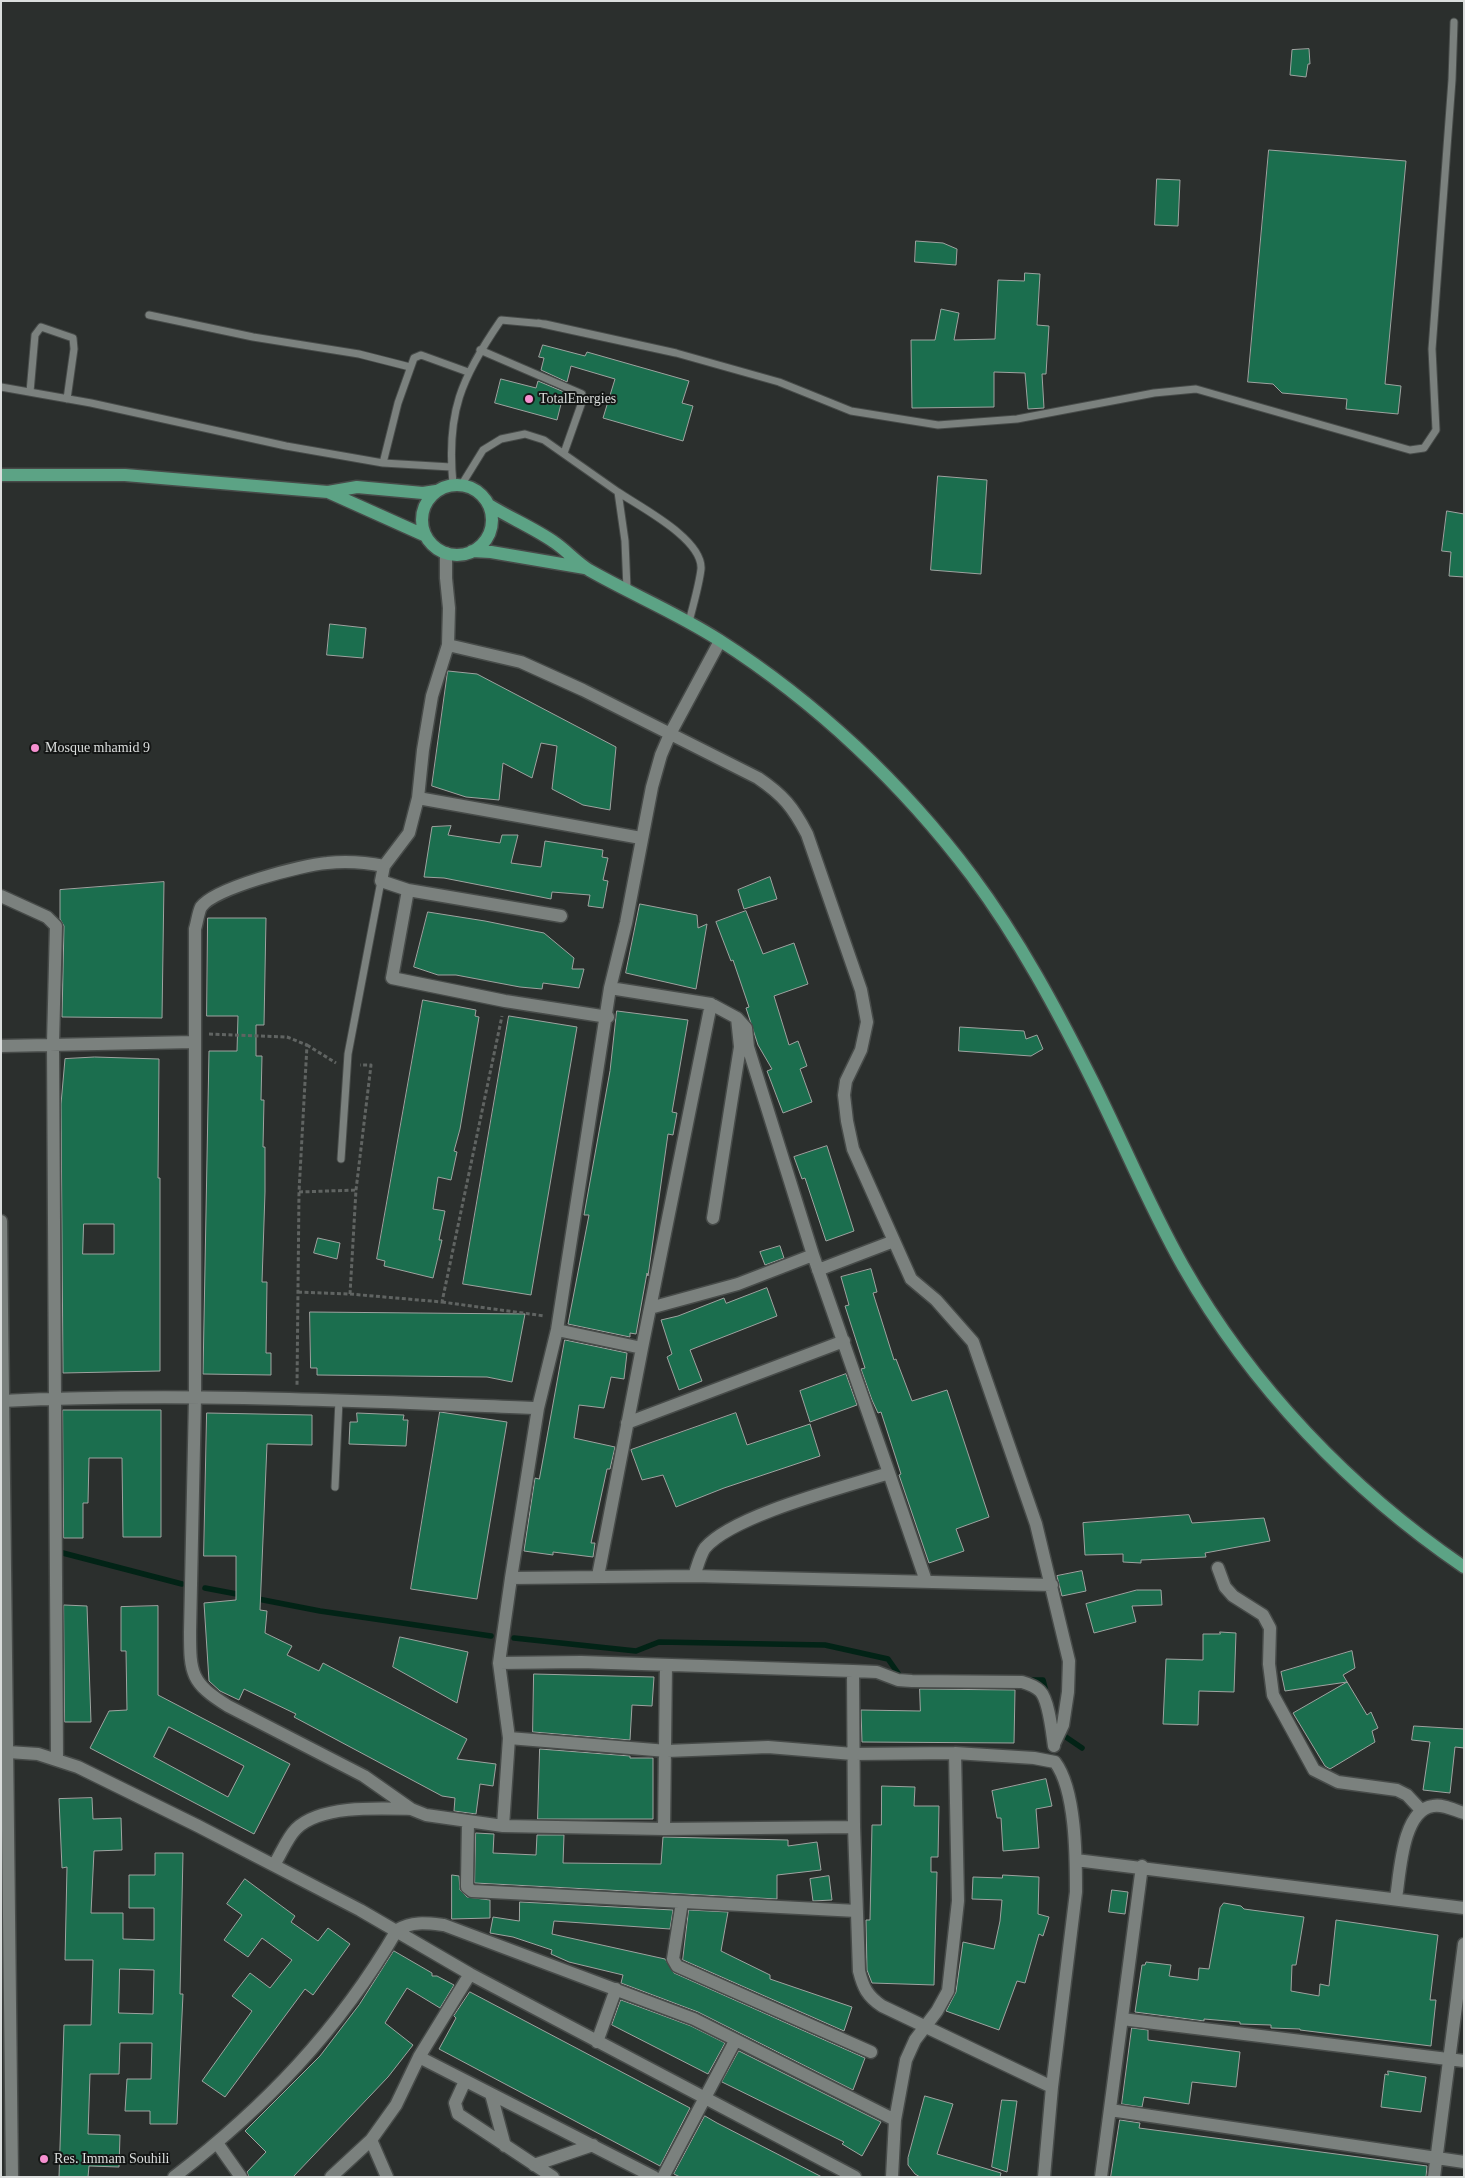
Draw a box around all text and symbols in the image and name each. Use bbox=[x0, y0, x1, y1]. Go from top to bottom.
place label: TotalEnergies bbox=[539, 391, 616, 407]
marker: TotalEnergies bbox=[523, 393, 535, 405]
place label: Mosque mhamid 9 bbox=[45, 740, 150, 756]
marker: Mosque mhamid 9 bbox=[29, 742, 41, 754]
place label: Res. Immam Souhili bbox=[54, 2151, 170, 2167]
marker: Res. Immam Souhili bbox=[38, 2153, 50, 2165]

